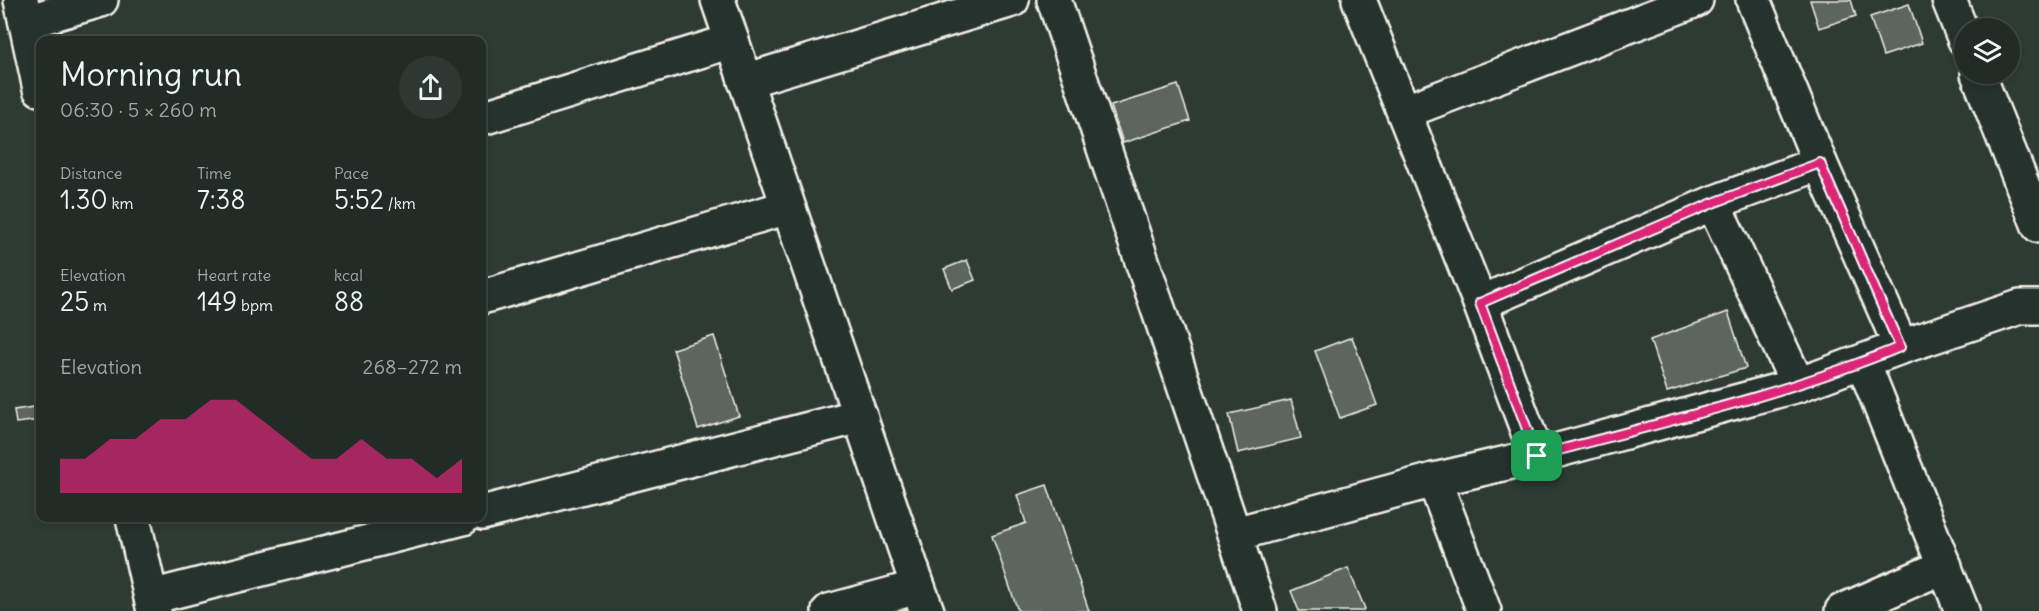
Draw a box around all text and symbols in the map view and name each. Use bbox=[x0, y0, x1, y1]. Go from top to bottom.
map controls bbox=[1954, 18, 2020, 84]
button: layers bbox=[1954, 18, 2020, 84]
text: Morning run bbox=[60, 53, 242, 95]
button: share bbox=[399, 56, 462, 119]
text: 06:30 · 5 × 260 m bbox=[60, 97, 217, 122]
text: Distance bbox=[60, 163, 122, 183]
text: Time bbox=[197, 163, 232, 183]
text: Pace bbox=[334, 163, 369, 183]
text: 1.30 bbox=[60, 183, 108, 216]
text: 7:38 bbox=[197, 183, 245, 216]
text: 5:52 bbox=[334, 183, 384, 216]
text: km bbox=[108, 193, 134, 213]
text: /km bbox=[384, 193, 416, 213]
text: Elevation bbox=[60, 265, 126, 285]
text: Heart rate bbox=[197, 265, 271, 285]
text: kcal bbox=[334, 265, 363, 285]
text: 25 bbox=[60, 285, 89, 318]
text: 149 bbox=[197, 285, 237, 318]
text: 88 bbox=[334, 285, 364, 318]
text: m bbox=[89, 295, 107, 315]
text: bpm bbox=[237, 295, 273, 315]
text: Elevation bbox=[60, 354, 142, 379]
text: 268–272 m bbox=[363, 354, 462, 379]
pin bbox=[1511, 430, 1562, 481]
icon: arrive bbox=[1520, 439, 1553, 472]

